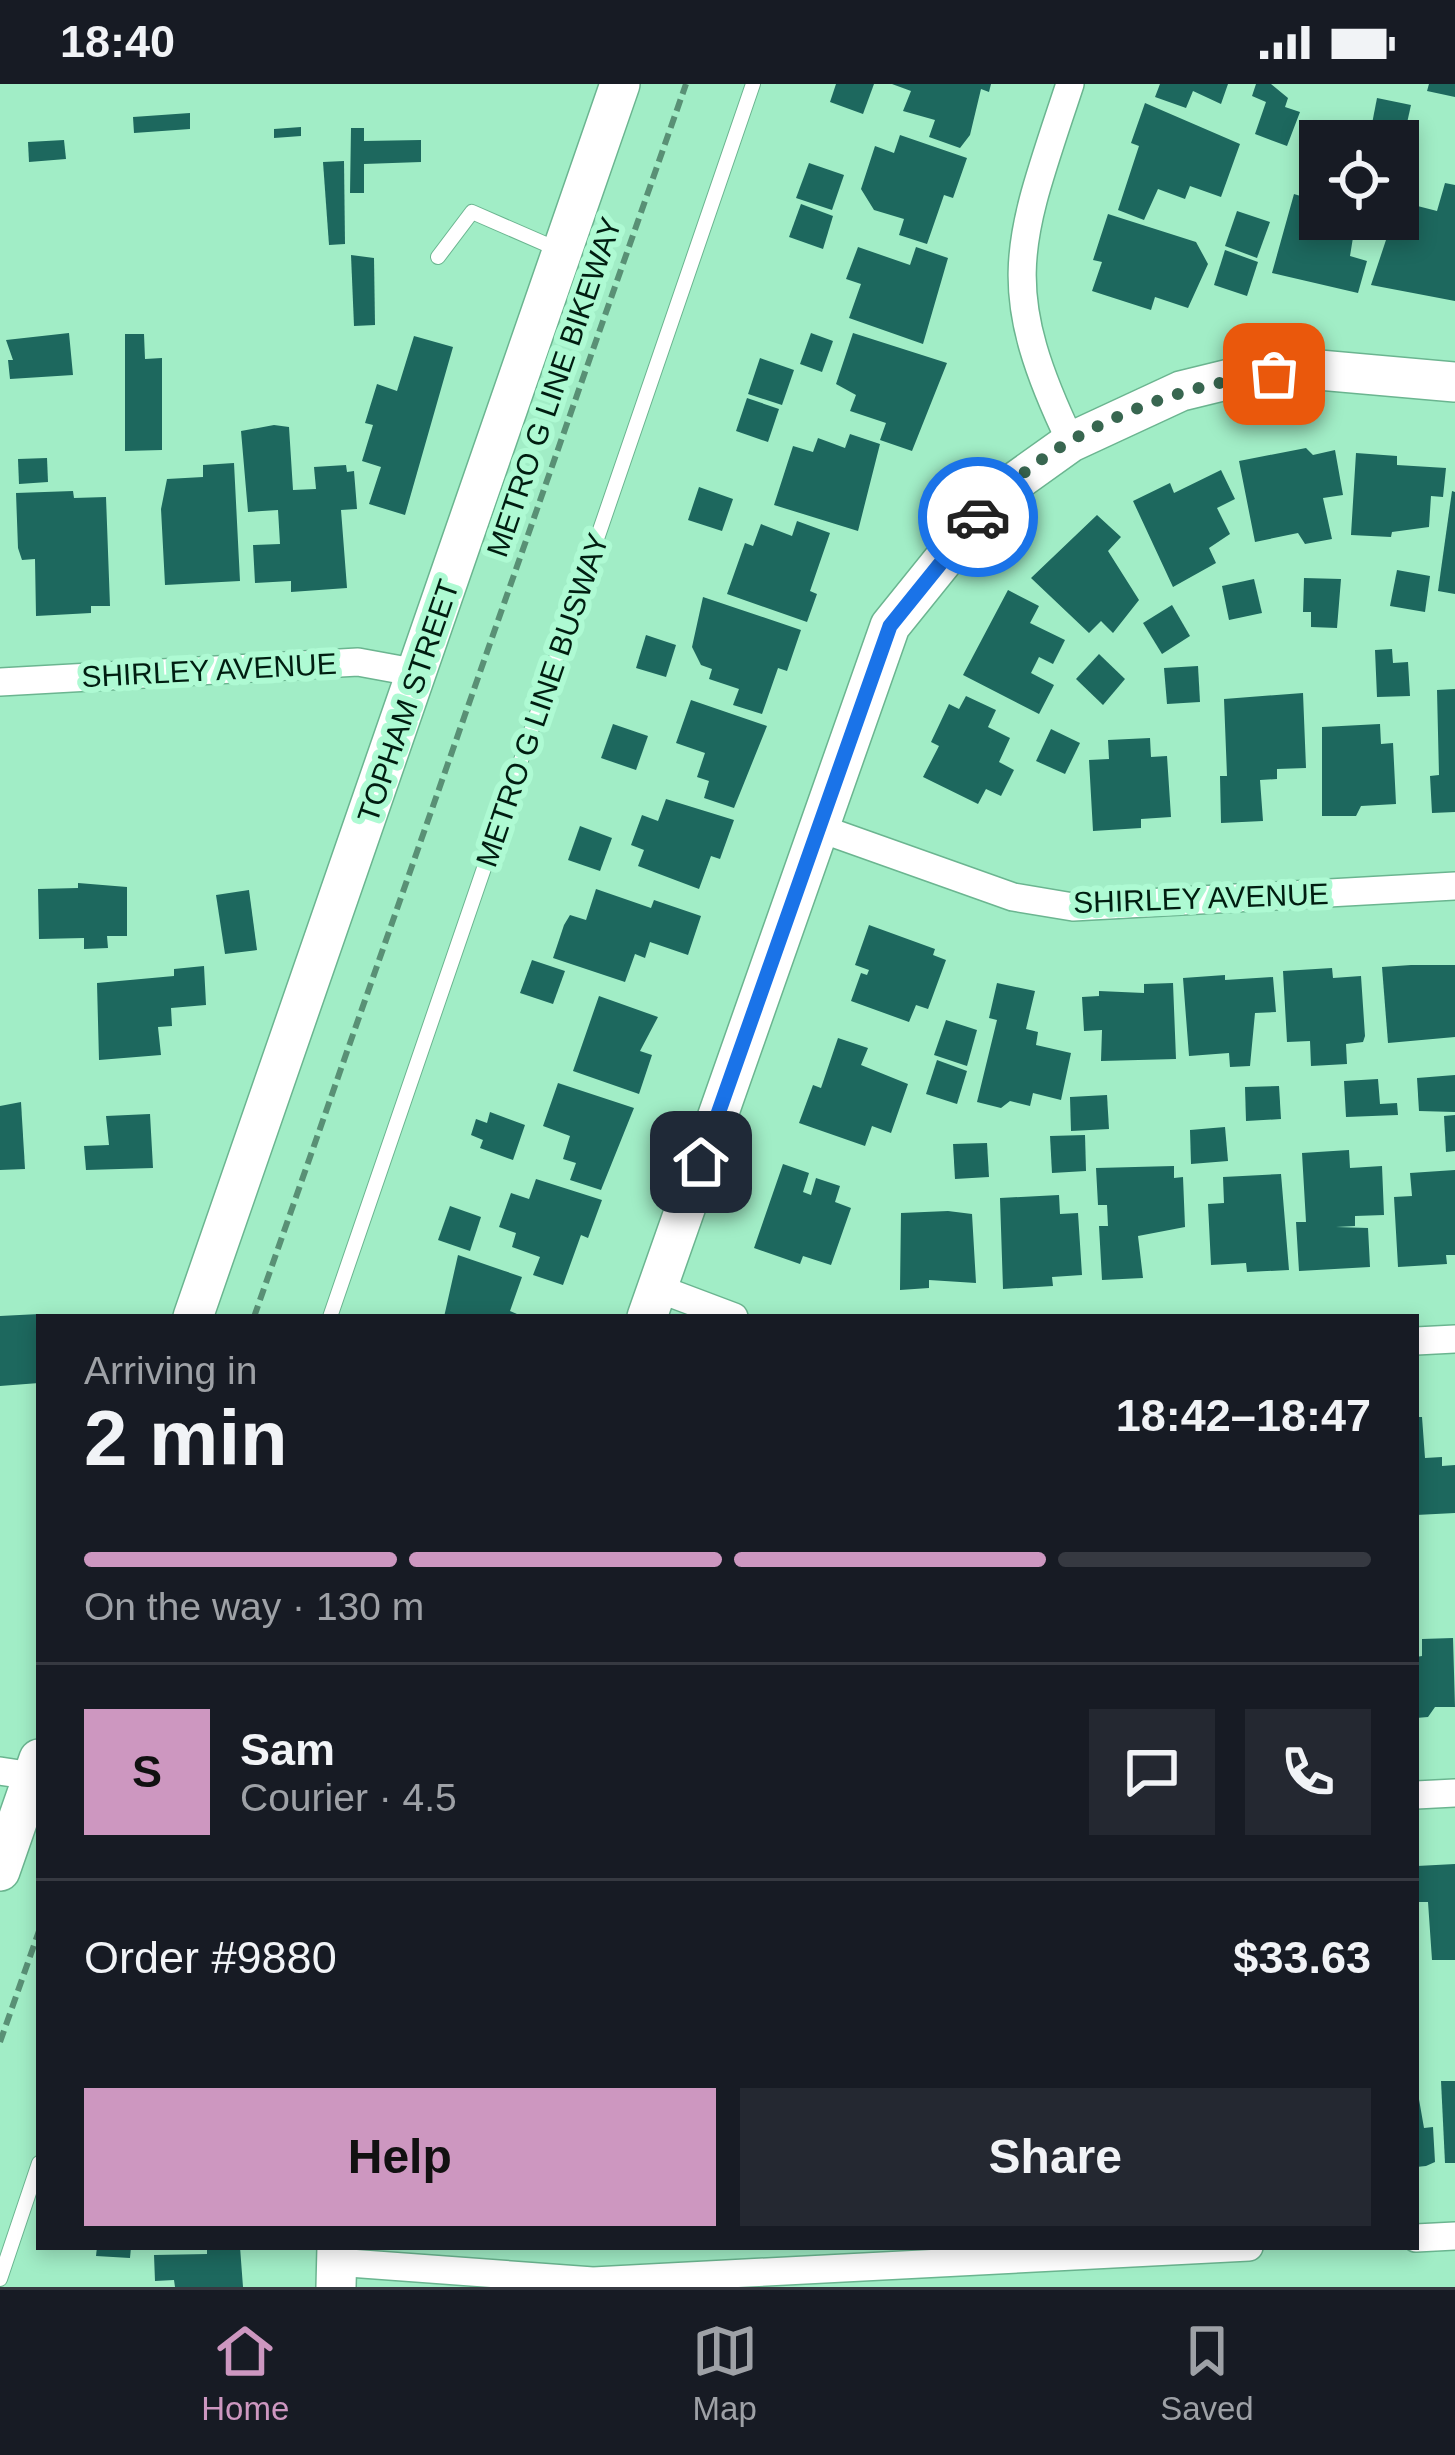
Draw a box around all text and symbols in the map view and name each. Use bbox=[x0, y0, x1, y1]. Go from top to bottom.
text: 18:40 bbox=[60, 16, 175, 67]
map controls bbox=[1299, 120, 1419, 240]
button: locate bbox=[1299, 120, 1419, 240]
street label: METRO G LINE BIKEWAY bbox=[480, 213, 628, 561]
pin bbox=[1223, 323, 1325, 425]
icon: bag bbox=[1241, 341, 1307, 407]
courier bbox=[918, 457, 1038, 577]
icon: car bbox=[945, 484, 1011, 550]
street label: METRO G LINE BUSWAY bbox=[469, 529, 615, 871]
street label: TOPHAM STREET bbox=[351, 575, 465, 827]
street label: SHIRLEY AVENUE bbox=[80, 647, 338, 693]
street label: SHIRLEY AVENUE bbox=[1073, 877, 1329, 919]
pin bbox=[650, 1111, 752, 1213]
icon: home bbox=[668, 1129, 734, 1195]
text: Arriving in bbox=[84, 1349, 257, 1392]
text: 18:42–18:47 bbox=[1116, 1390, 1371, 1441]
text: 2 min bbox=[84, 1394, 288, 1482]
text: On the way · 130 m bbox=[84, 1585, 424, 1628]
button: chat bbox=[1089, 1709, 1215, 1835]
button: phone bbox=[1245, 1709, 1371, 1835]
text: Sam bbox=[240, 1724, 335, 1775]
text: S bbox=[132, 1746, 162, 1797]
text: Courier · 4.5 bbox=[240, 1776, 457, 1819]
text: Order #9880 bbox=[84, 1932, 337, 1983]
text: $33.63 bbox=[1233, 1932, 1371, 1983]
button: Help bbox=[84, 2088, 716, 2226]
button: Share bbox=[740, 2088, 1371, 2226]
tab: Home bbox=[201, 2318, 289, 2428]
tab: Map bbox=[692, 2318, 758, 2428]
tab: Saved bbox=[1160, 2318, 1254, 2428]

